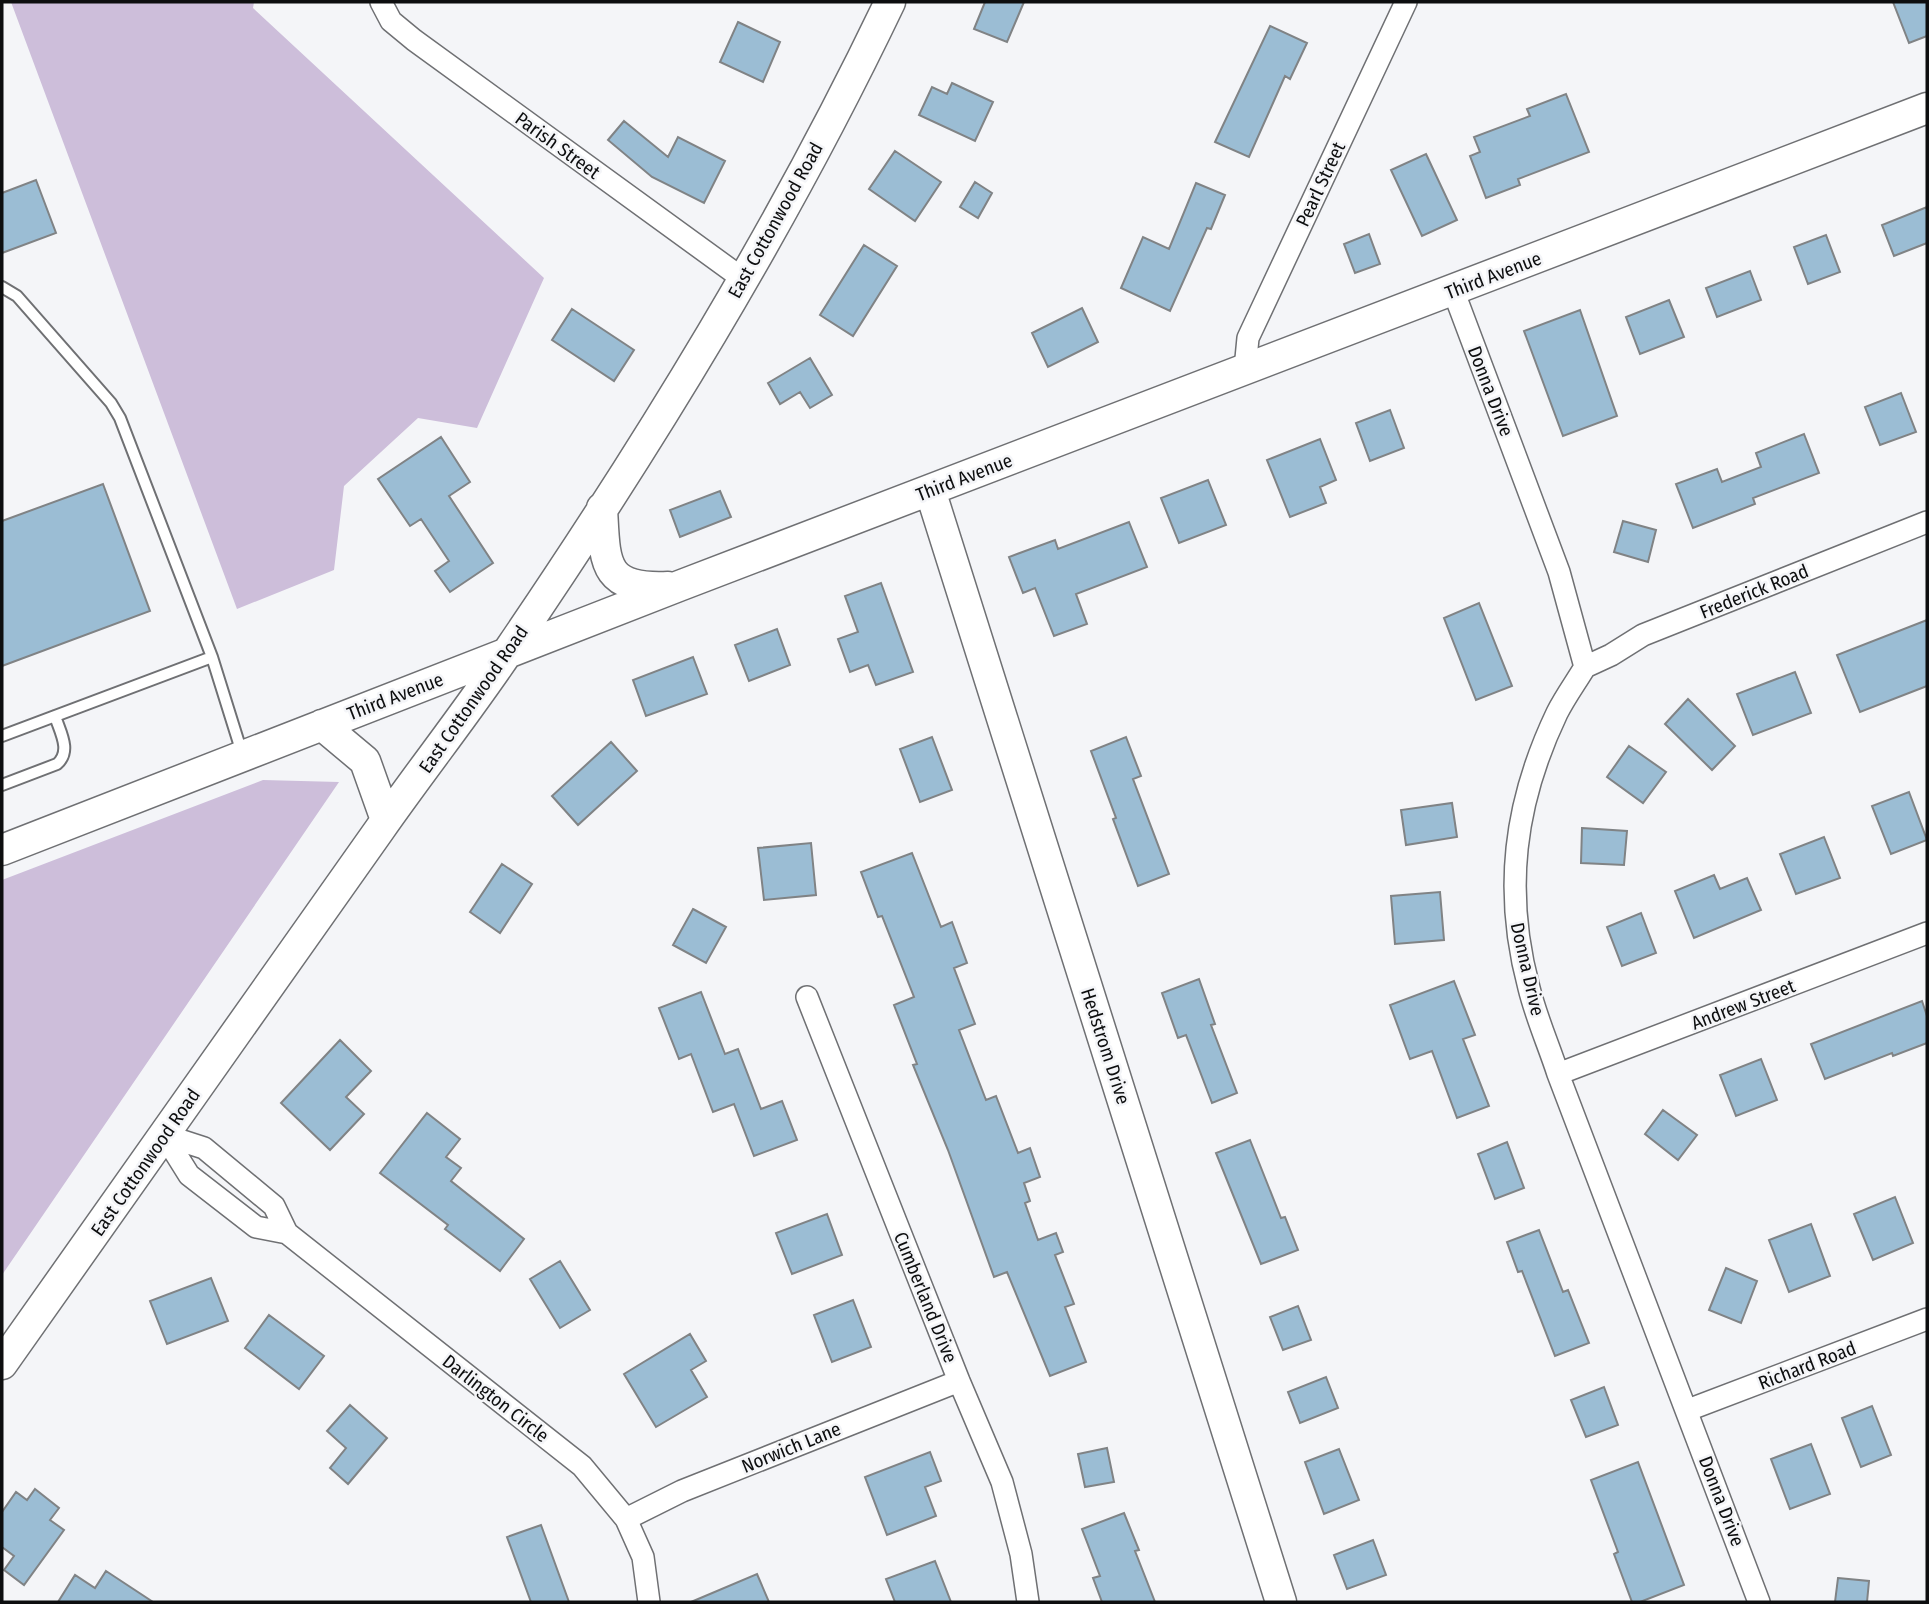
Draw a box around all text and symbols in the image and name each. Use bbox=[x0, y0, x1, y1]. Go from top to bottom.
street label: Parish Street bbox=[511, 107, 605, 184]
street label: East Cottonwood Road bbox=[723, 138, 828, 302]
street label: Pearl Street bbox=[1291, 138, 1350, 230]
street label: Third Avenue bbox=[1442, 247, 1545, 304]
street label: Donna Drive bbox=[1463, 343, 1518, 440]
street label: Third Avenue bbox=[913, 449, 1016, 506]
street label: Frederick Road bbox=[1697, 559, 1812, 624]
street label: East Cottonwood Road bbox=[414, 621, 533, 777]
street label: Third Avenue bbox=[344, 668, 447, 725]
street label: Donna Drive bbox=[1506, 920, 1549, 1018]
street label: Andrew Street bbox=[1688, 974, 1799, 1035]
street label: Hedstrom Drive bbox=[1076, 985, 1135, 1107]
street label: East Cottonwood Road bbox=[86, 1084, 205, 1240]
street label: Cumberland Drive bbox=[889, 1228, 962, 1366]
street label: Richard Road bbox=[1755, 1336, 1859, 1395]
street label: Darlington Circle bbox=[438, 1350, 554, 1447]
street label: Norwich Lane bbox=[738, 1417, 844, 1478]
street label: Donna Drive bbox=[1694, 1453, 1749, 1550]

